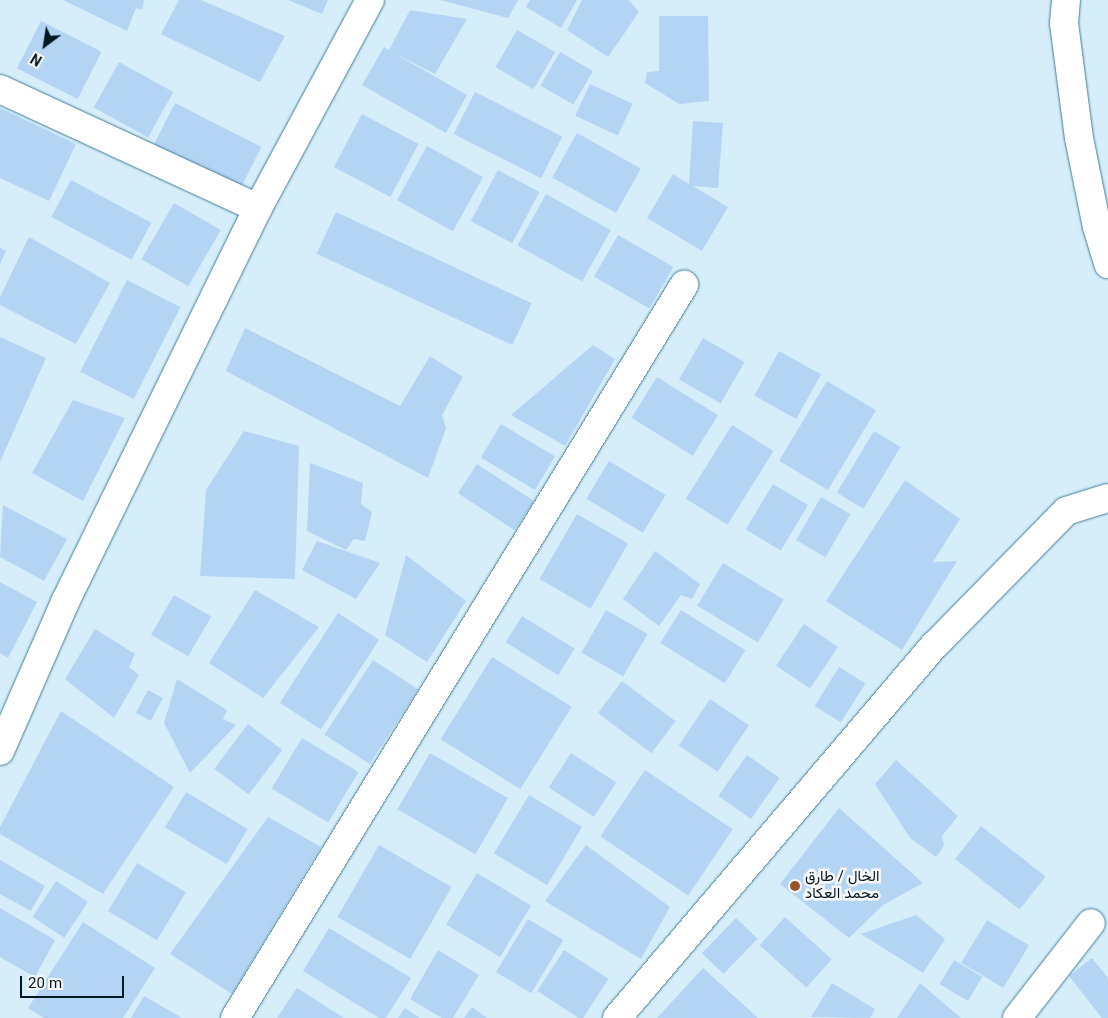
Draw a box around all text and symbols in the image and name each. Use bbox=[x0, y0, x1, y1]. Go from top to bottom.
north arrow bbox=[20, 20, 70, 70]
text: N bbox=[27, 46, 47, 70]
place label: الخال / طارق محمد العكاد bbox=[805, 868, 880, 903]
marker: الخال / طارق محمد العكاد bbox=[789, 880, 801, 892]
scale bar bbox=[22, 966, 126, 998]
text: 20 m bbox=[28, 973, 62, 996]

